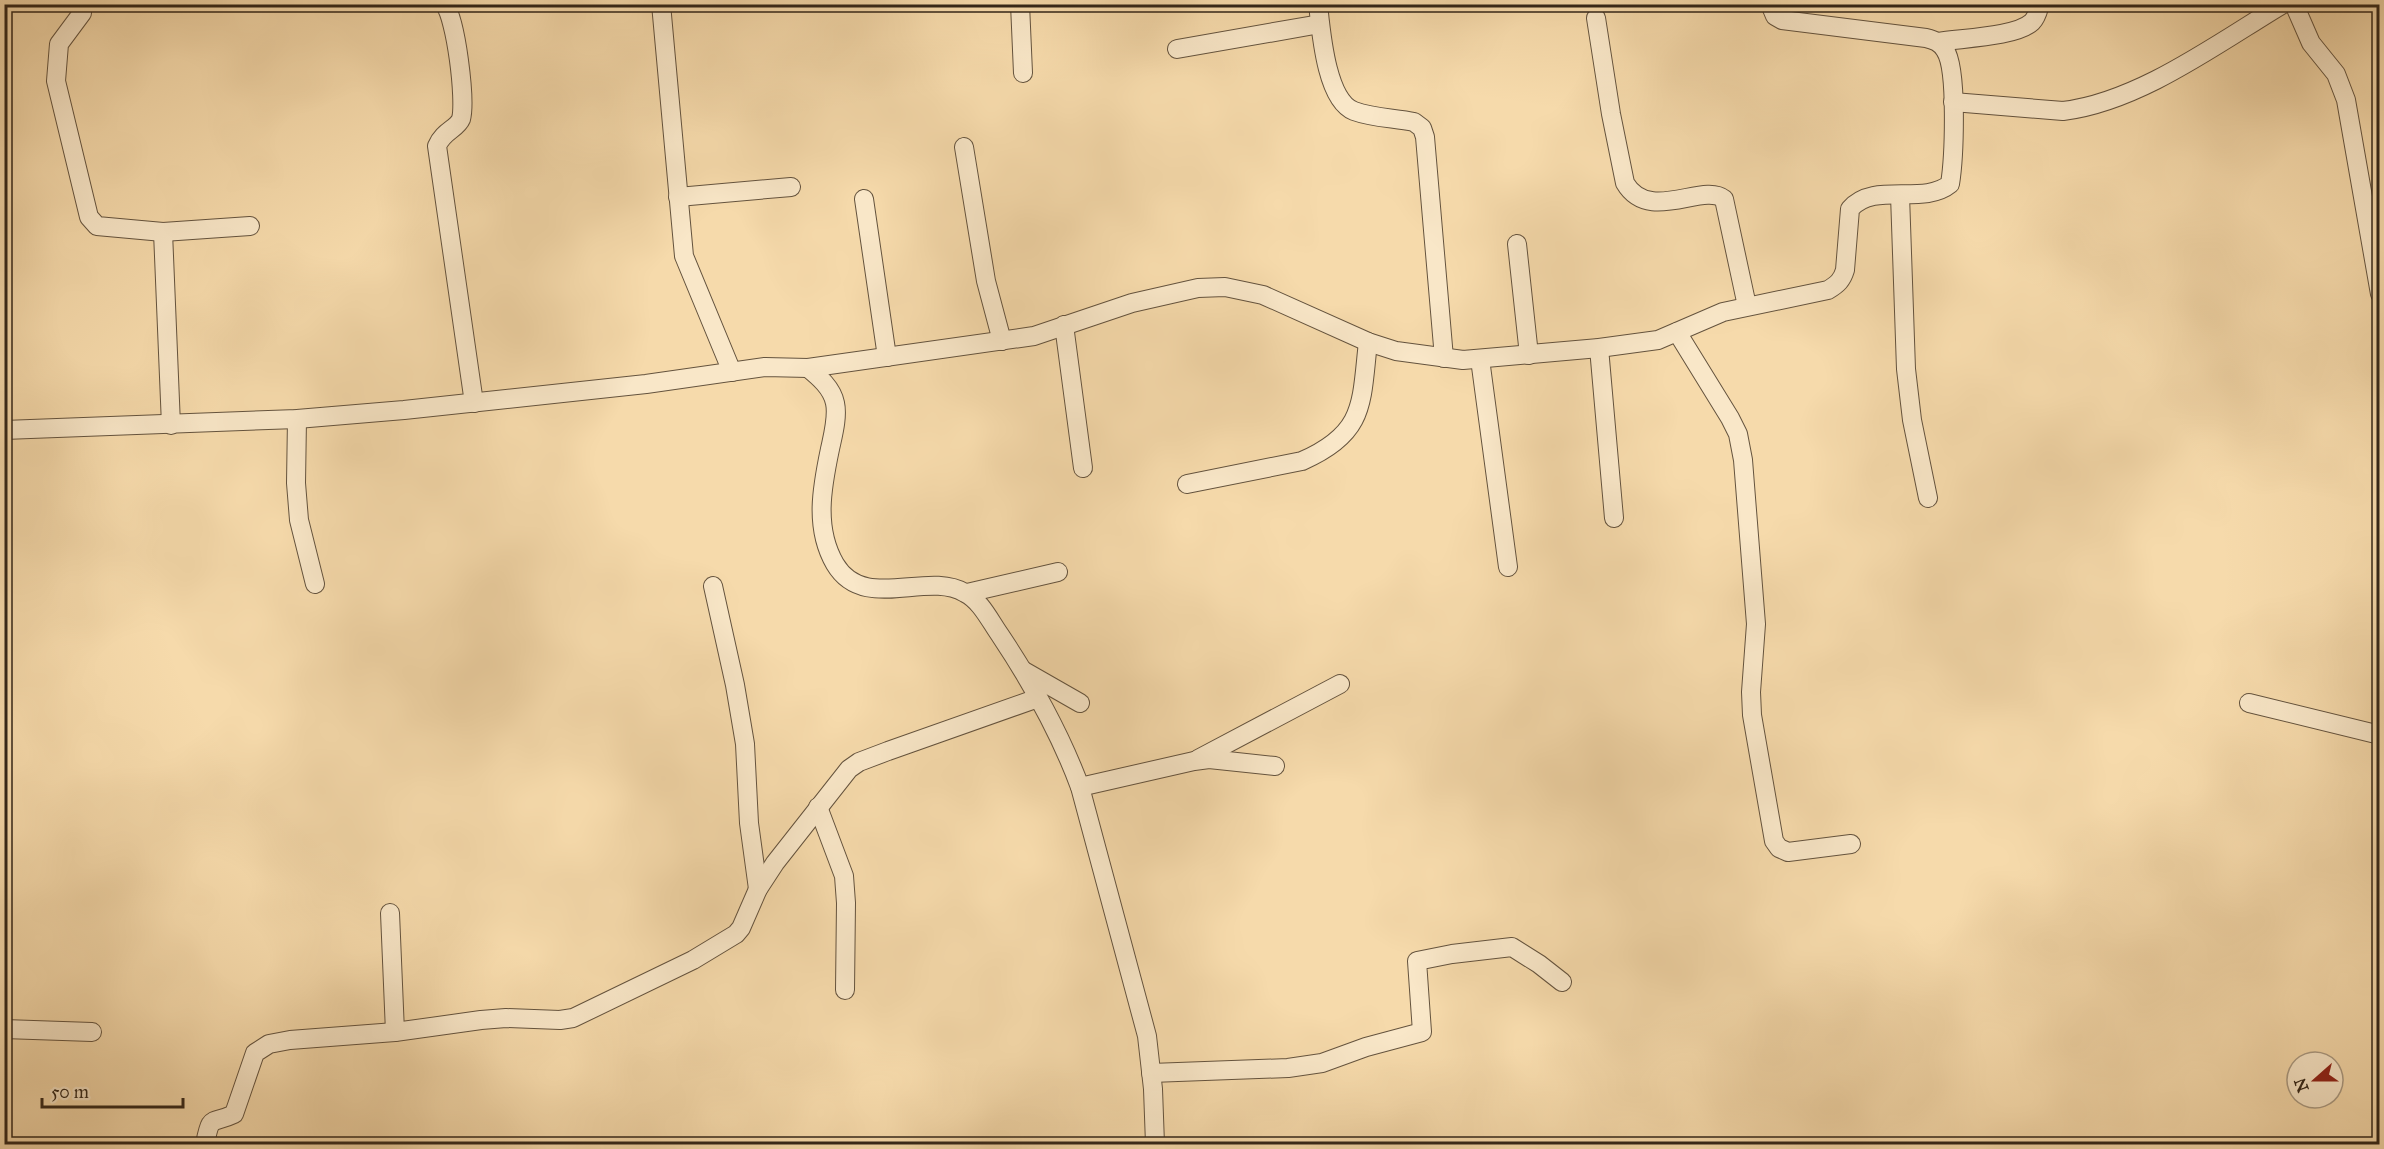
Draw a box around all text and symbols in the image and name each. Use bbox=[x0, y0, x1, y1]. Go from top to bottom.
north arrow bbox=[2285, 1050, 2345, 1110]
scale bar bbox=[42, 1071, 183, 1109]
text: N bbox=[2290, 1075, 2313, 1095]
text: 50 m bbox=[51, 1081, 89, 1103]

